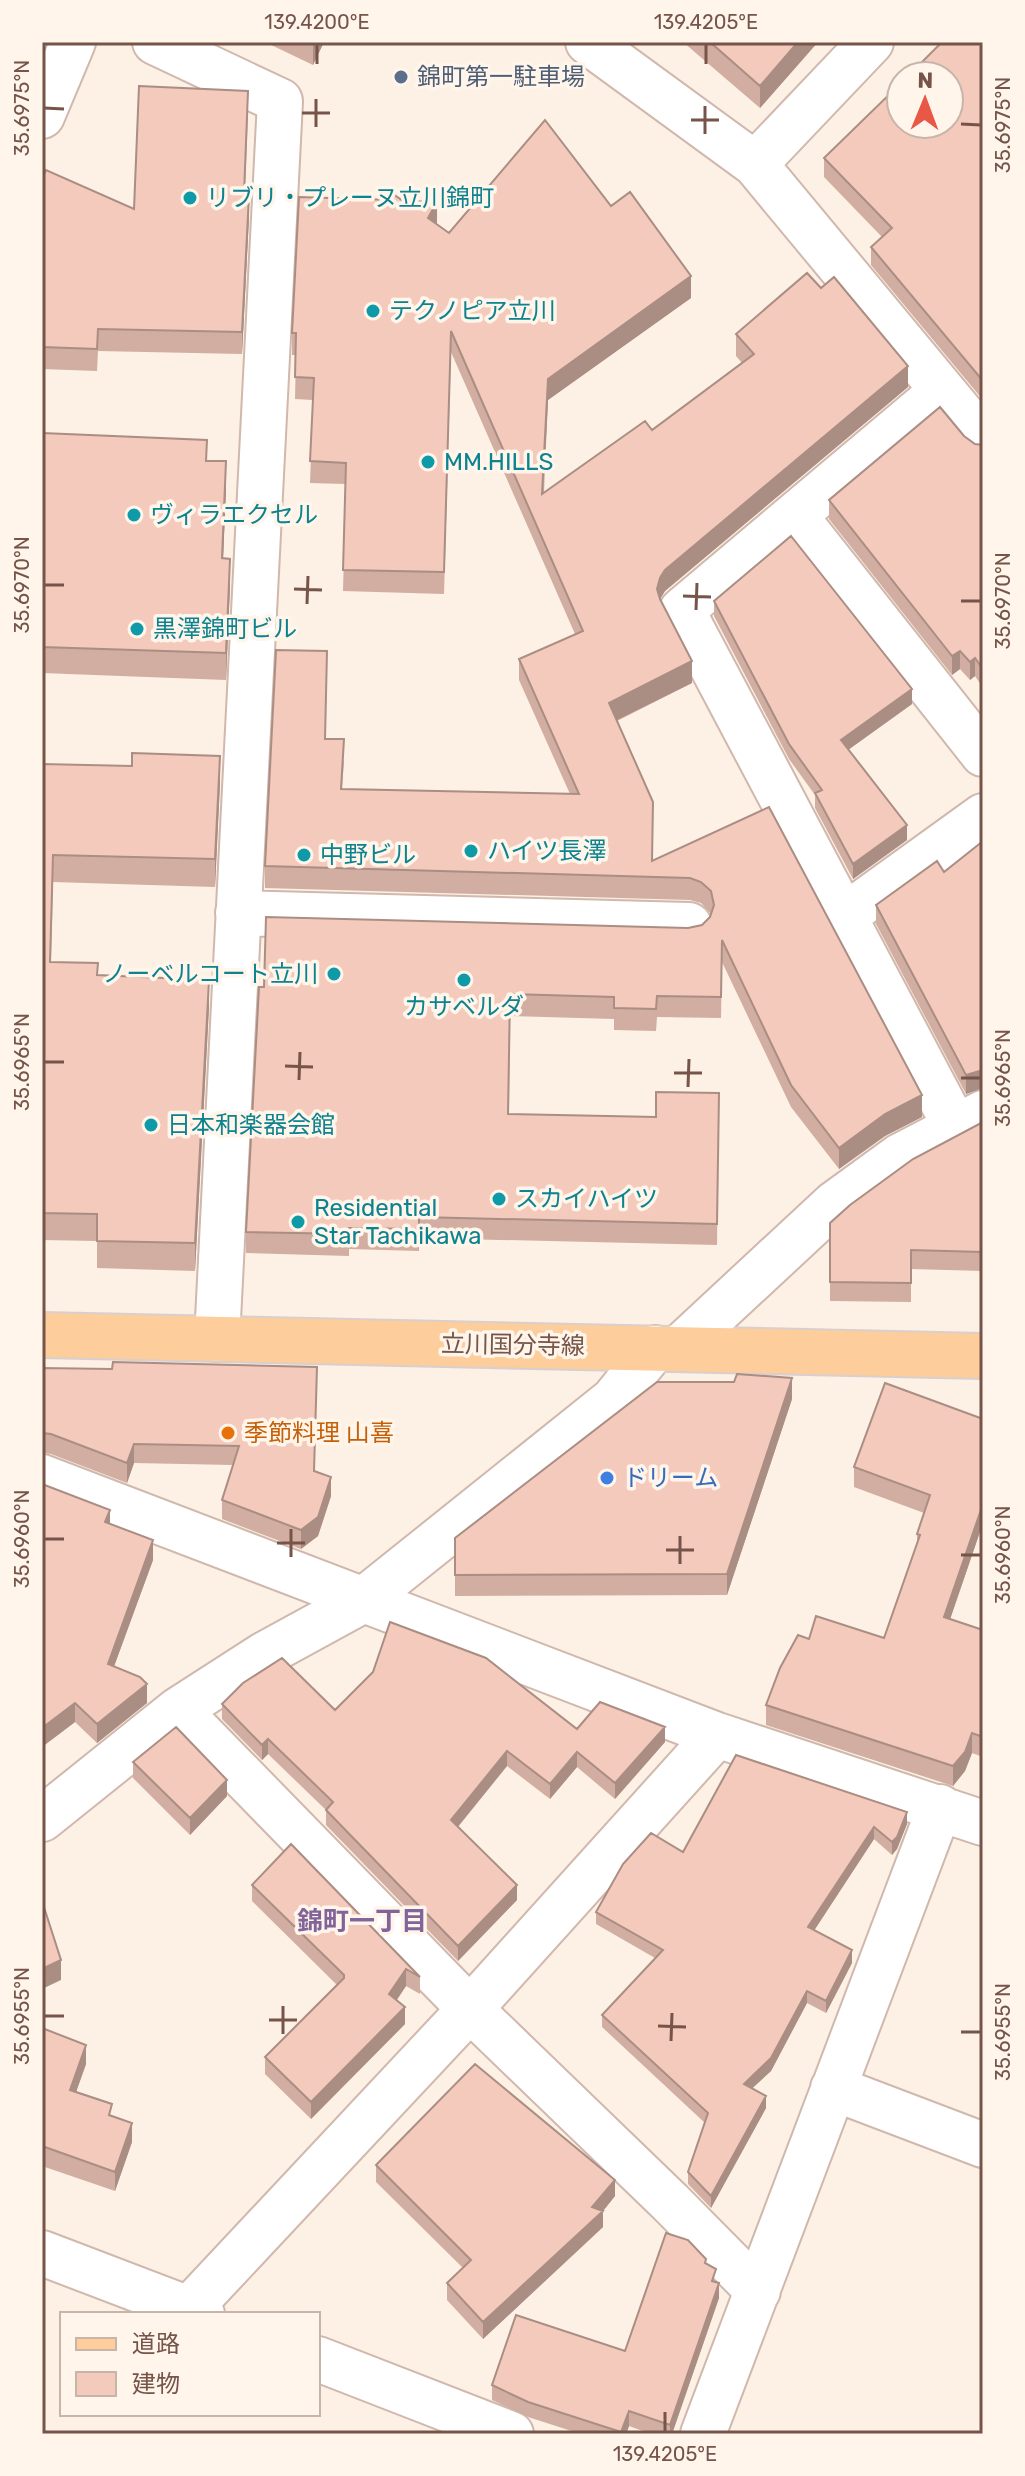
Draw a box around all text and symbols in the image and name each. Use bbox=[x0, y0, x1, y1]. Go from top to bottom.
text: 139.4200°E bbox=[264, 10, 370, 34]
text: 139.4205°E bbox=[654, 10, 758, 34]
text: 35.6975°N bbox=[10, 60, 34, 156]
north arrow bbox=[885, 60, 965, 140]
place label: 錦町第一駐車場 bbox=[417, 63, 585, 91]
text: N bbox=[917, 67, 933, 94]
marker: 錦町第一駐車場 bbox=[392, 68, 410, 86]
text: 35.6975°N bbox=[991, 77, 1015, 173]
place label: リブリ・プレーヌ立川錦町 bbox=[206, 184, 494, 212]
marker: リブリ・プレーヌ立川錦町 bbox=[181, 189, 199, 207]
place label: テクノピア立川 bbox=[389, 297, 556, 325]
marker: テクノピア立川 bbox=[364, 302, 382, 320]
place label: MM.HILLS bbox=[444, 448, 553, 476]
marker: MM.HILLS bbox=[419, 453, 437, 471]
place label: ヴィラエクセル bbox=[150, 501, 318, 529]
marker: ヴィラエクセル bbox=[125, 506, 143, 524]
text: 35.6970°N bbox=[10, 536, 34, 634]
text: 35.6970°N bbox=[991, 552, 1015, 650]
place label: 黒澤錦町ビル bbox=[153, 615, 297, 643]
marker: 黒澤錦町ビル bbox=[128, 620, 146, 638]
place label: ハイツ長澤 bbox=[487, 837, 607, 865]
place label: 中野ビル bbox=[320, 841, 416, 869]
marker: ハイツ長澤 bbox=[462, 842, 480, 860]
marker: 中野ビル bbox=[295, 846, 313, 864]
place label: ノーベルコート立川 bbox=[102, 960, 318, 988]
marker: ノーベルコート立川 bbox=[325, 965, 343, 983]
marker: カサベルダ bbox=[455, 971, 473, 989]
place label: カサベルダ bbox=[404, 993, 524, 1021]
text: 35.6965°N bbox=[10, 1013, 34, 1111]
text: 35.6965°N bbox=[991, 1029, 1015, 1127]
place label: 日本和楽器会館 bbox=[167, 1111, 335, 1139]
marker: 日本和楽器会館 bbox=[142, 1116, 160, 1134]
place label: スカイハイツ bbox=[515, 1185, 658, 1213]
marker: スカイハイツ bbox=[490, 1190, 508, 1208]
place label: Residential Star Tachikawa bbox=[314, 1194, 481, 1250]
marker: Residential Star Tachikawa bbox=[289, 1213, 307, 1231]
street label: 立川国分寺線 bbox=[441, 1330, 585, 1360]
place label: 季節料理 山喜 bbox=[244, 1419, 394, 1447]
marker: 季節料理 山喜 bbox=[219, 1424, 237, 1442]
place label: ドリーム bbox=[623, 1464, 718, 1492]
marker: ドリーム bbox=[598, 1469, 616, 1487]
text: 35.6960°N bbox=[10, 1490, 34, 1588]
text: 35.6960°N bbox=[991, 1506, 1015, 1604]
district label: 錦町一丁目 bbox=[297, 1906, 427, 1937]
text: 35.6955°N bbox=[10, 1967, 34, 2065]
text: 35.6955°N bbox=[991, 1983, 1015, 2081]
legend bbox=[60, 2312, 320, 2416]
text: 道路 bbox=[132, 2330, 180, 2358]
text: 建物 bbox=[132, 2370, 180, 2398]
text: 139.4205°E bbox=[613, 2442, 717, 2466]

